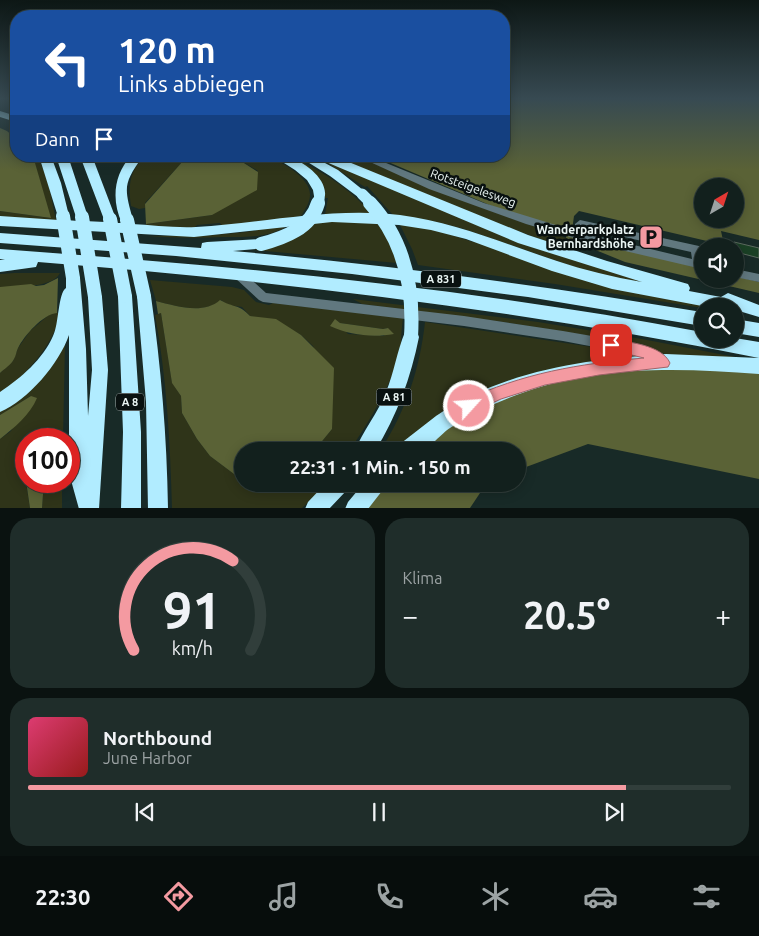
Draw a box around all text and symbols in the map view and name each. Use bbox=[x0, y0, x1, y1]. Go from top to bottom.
icon: left bbox=[35, 30, 100, 95]
text: 120 m bbox=[118, 30, 216, 70]
text: Links abbiegen bbox=[118, 71, 265, 96]
icon: arrive bbox=[90, 125, 118, 153]
text: Dann bbox=[35, 128, 80, 150]
street label: Rotsteigelesweg bbox=[429, 166, 518, 209]
north arrow bbox=[694, 178, 744, 228]
map controls bbox=[694, 178, 744, 348]
place label: Wanderparkplatz Bernhardshöhe bbox=[537, 223, 634, 250]
parking icon: Wanderparkplatz Bernhardshöhe bbox=[638, 224, 664, 250]
button: sound bbox=[694, 238, 744, 288]
road number: A 831 bbox=[421, 270, 461, 288]
button: search bbox=[694, 298, 744, 348]
pin bbox=[590, 324, 632, 366]
icon: arrive bbox=[597, 331, 625, 359]
position arrow bbox=[442, 379, 494, 431]
road number: A 81 bbox=[376, 388, 412, 406]
road number: A 8 bbox=[116, 394, 144, 411]
speed limit sign: 100 bbox=[15, 428, 80, 493]
text: 22:31 · 1 Min. · 150 m bbox=[289, 456, 471, 478]
text: Klima bbox=[403, 569, 442, 587]
text: 91 bbox=[163, 581, 222, 639]
text: 20.5° bbox=[523, 594, 610, 636]
text: − bbox=[403, 600, 418, 631]
text: + bbox=[715, 600, 731, 631]
text: km/h bbox=[172, 638, 213, 658]
text: Northbound bbox=[103, 727, 212, 749]
text: June Harbor bbox=[103, 749, 192, 767]
icon: previous bbox=[131, 798, 159, 826]
icon: pause bbox=[365, 798, 393, 826]
icon: next bbox=[600, 798, 628, 826]
icon: directions bbox=[161, 879, 196, 914]
icon: music bbox=[266, 879, 301, 914]
icon: phone bbox=[372, 879, 407, 914]
icon: climate bbox=[478, 879, 513, 914]
icon: car bbox=[583, 879, 618, 914]
icon: filters bbox=[689, 879, 724, 914]
text: 22:30 bbox=[35, 884, 90, 909]

